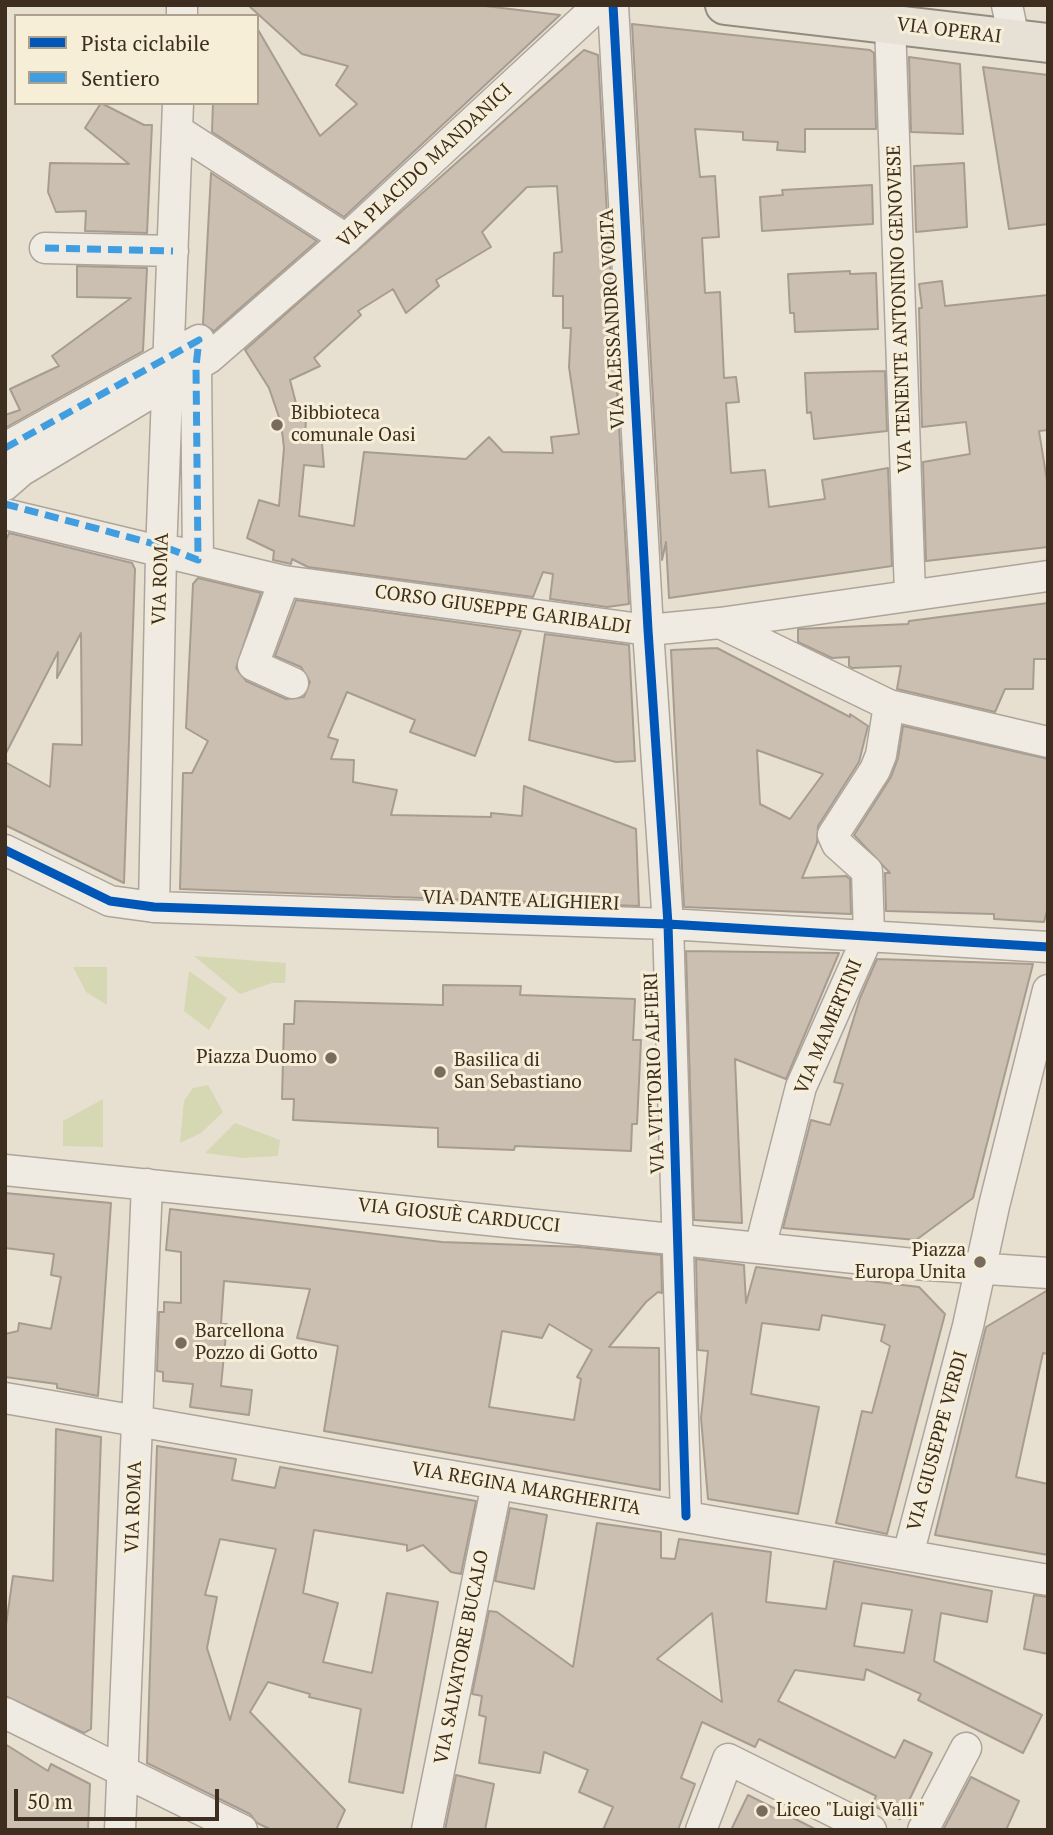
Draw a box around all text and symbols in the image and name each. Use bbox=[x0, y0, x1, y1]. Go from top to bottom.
street label: VIA OPERAI bbox=[895, 13, 1003, 49]
legend bbox=[14, 14, 259, 105]
text: Pista ciclabile bbox=[81, 29, 210, 57]
text: Sentiero bbox=[81, 64, 160, 92]
street label: VIA PLACIDO MANDANICI bbox=[333, 79, 517, 253]
street label: VIA TENENTE ANTONINO GENOVESE bbox=[883, 144, 917, 474]
street label: VIA ALESSANDRO VOLTA bbox=[596, 208, 630, 430]
place label: Bibbioteca comunale Oasi bbox=[291, 403, 416, 447]
marker: Bibbioteca comunale Oasi bbox=[269, 417, 285, 433]
street label: VIA ROMA bbox=[148, 532, 174, 626]
street label: CORSO GIUSEPPE GARIBALDI bbox=[373, 581, 633, 639]
street label: VIA DANTE ALIGHIERI bbox=[422, 886, 620, 916]
street label: VIA MAMERTINI bbox=[790, 956, 868, 1098]
street label: VIA VITTORIO ALFIERI bbox=[640, 972, 670, 1174]
place label: Piazza Duomo bbox=[196, 1047, 317, 1069]
marker: Piazza Duomo bbox=[323, 1050, 339, 1066]
place label: Basilica di San Sebastiano bbox=[454, 1050, 582, 1094]
marker: Basilica di San Sebastiano bbox=[432, 1064, 448, 1080]
street label: VIA GIOSUÈ CARDUCCI bbox=[357, 1194, 561, 1238]
place label: Piazza Europa Unita bbox=[855, 1240, 966, 1284]
marker: Piazza Europa Unita bbox=[972, 1254, 988, 1270]
place label: Barcellona Pozzo di Gotto bbox=[195, 1321, 318, 1365]
marker: Barcellona Pozzo di Gotto bbox=[173, 1335, 189, 1351]
street label: VIA GIUSEPPE VERDI bbox=[903, 1348, 973, 1534]
street label: VIA REGINA MARGHERITA bbox=[409, 1458, 643, 1520]
street label: VIA ROMA bbox=[121, 1460, 147, 1554]
street label: VIA SALVATORE BUCALO bbox=[430, 1548, 494, 1766]
scale bar bbox=[18, 1776, 222, 1820]
text: 50 m bbox=[27, 1787, 73, 1815]
place label: Liceo "Luigi Valli" bbox=[776, 1800, 925, 1822]
marker: Liceo "Luigi Valli" bbox=[754, 1803, 770, 1819]

